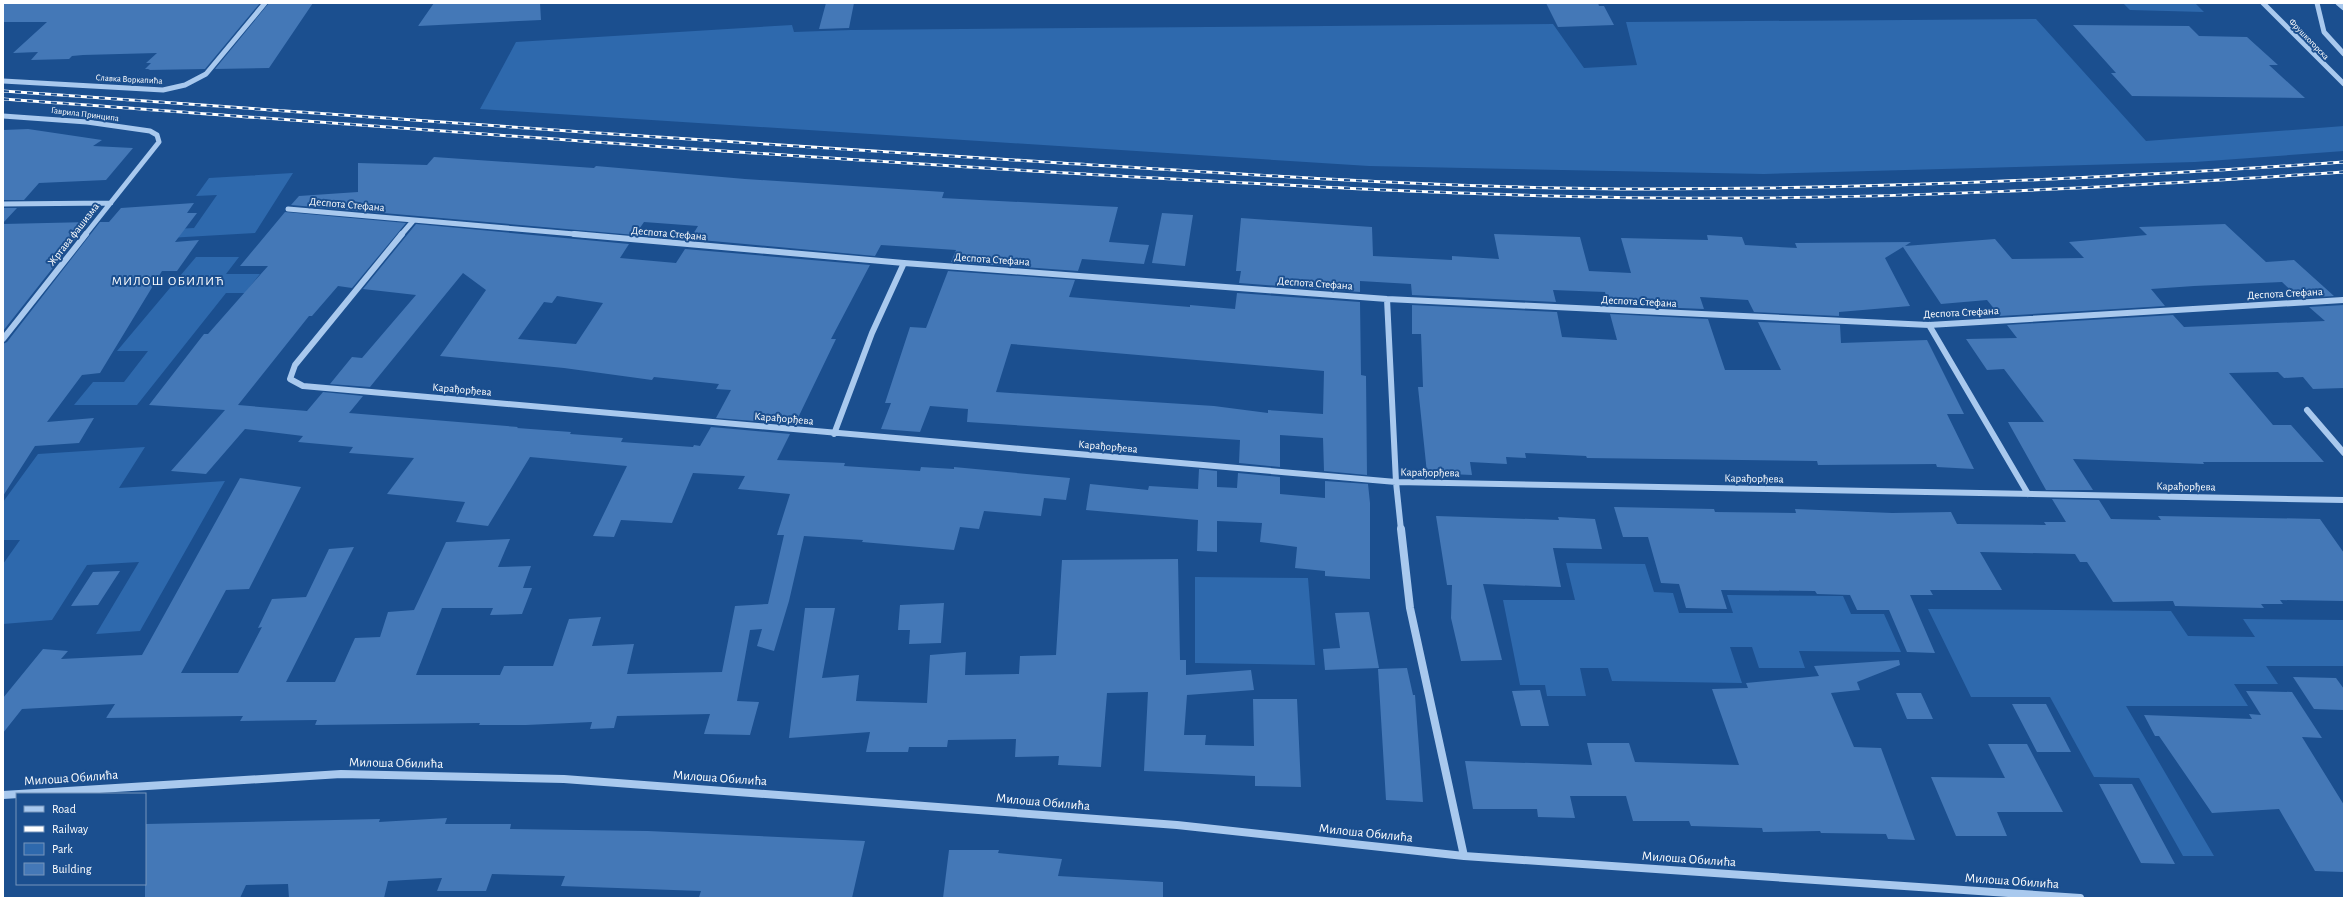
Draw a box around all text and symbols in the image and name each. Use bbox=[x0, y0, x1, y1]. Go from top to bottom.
street label: Фрушкогорска bbox=[2287, 17, 2330, 62]
street label: Славка Воркапића bbox=[95, 73, 163, 86]
street label: Гаврила Принципа bbox=[50, 106, 119, 123]
street label: Деспота Стефана bbox=[309, 196, 385, 213]
street label: Жртава фашизма bbox=[46, 201, 101, 268]
street label: Деспота Стефана bbox=[631, 225, 707, 242]
street label: Деспота Стефана bbox=[954, 251, 1030, 268]
district label: МИЛОШ ОБИЛИЋ bbox=[111, 275, 225, 288]
street label: Деспота Стефана bbox=[1277, 275, 1353, 292]
street label: Деспота Стефана bbox=[2247, 286, 2323, 301]
street label: Деспота Стефана bbox=[1601, 294, 1677, 309]
street label: Деспота Стефана bbox=[1923, 305, 1999, 320]
street label: Карађорђева bbox=[432, 381, 492, 398]
street label: Карађорђева bbox=[754, 410, 814, 427]
street label: Карађорђева bbox=[1078, 438, 1138, 455]
street label: Карађорђева bbox=[1400, 466, 1460, 479]
street label: Карађорђева bbox=[1724, 472, 1784, 485]
street label: Карађорђева bbox=[2156, 480, 2216, 493]
street label: Милоша Обилића bbox=[349, 756, 443, 771]
street label: Милоша Обилића bbox=[24, 769, 119, 788]
street label: Милоша Обилића bbox=[672, 769, 768, 788]
street label: Милоша Обилића bbox=[995, 792, 1091, 813]
legend bbox=[16, 793, 146, 885]
text: Road bbox=[52, 803, 76, 815]
street label: Милоша Обилића bbox=[1318, 822, 1414, 845]
text: Railway bbox=[52, 823, 88, 836]
text: Park bbox=[52, 843, 73, 855]
street label: Милоша Обилића bbox=[1641, 850, 1737, 869]
text: Building bbox=[52, 863, 92, 875]
street label: Милоша Обилића bbox=[1964, 872, 2060, 891]

